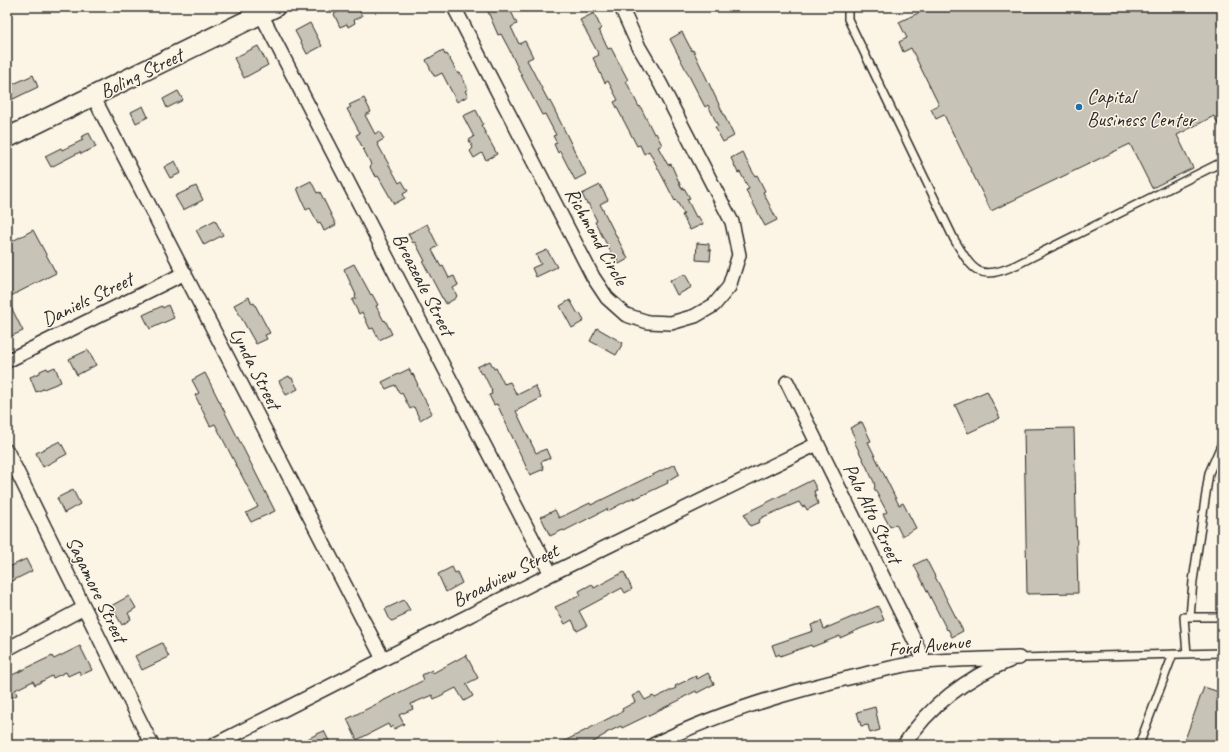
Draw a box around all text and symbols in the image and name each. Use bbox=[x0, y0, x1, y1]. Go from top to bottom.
street label: Boling Street bbox=[96, 41, 190, 104]
place label: Capital Business Center bbox=[1087, 84, 1196, 132]
marker: Capital Business Center bbox=[1074, 102, 1084, 112]
street label: Richmond Circle bbox=[559, 183, 634, 291]
street label: Breazeale Street bbox=[387, 229, 462, 343]
street label: Daniels Street bbox=[38, 265, 140, 332]
street label: Lynda Street bbox=[224, 323, 288, 416]
street label: Palo Alto Street bbox=[838, 459, 909, 570]
street label: Sagamore Street bbox=[60, 532, 134, 649]
street label: Broadview Street bbox=[448, 537, 565, 613]
street label: Ford Avenue bbox=[887, 629, 972, 662]

